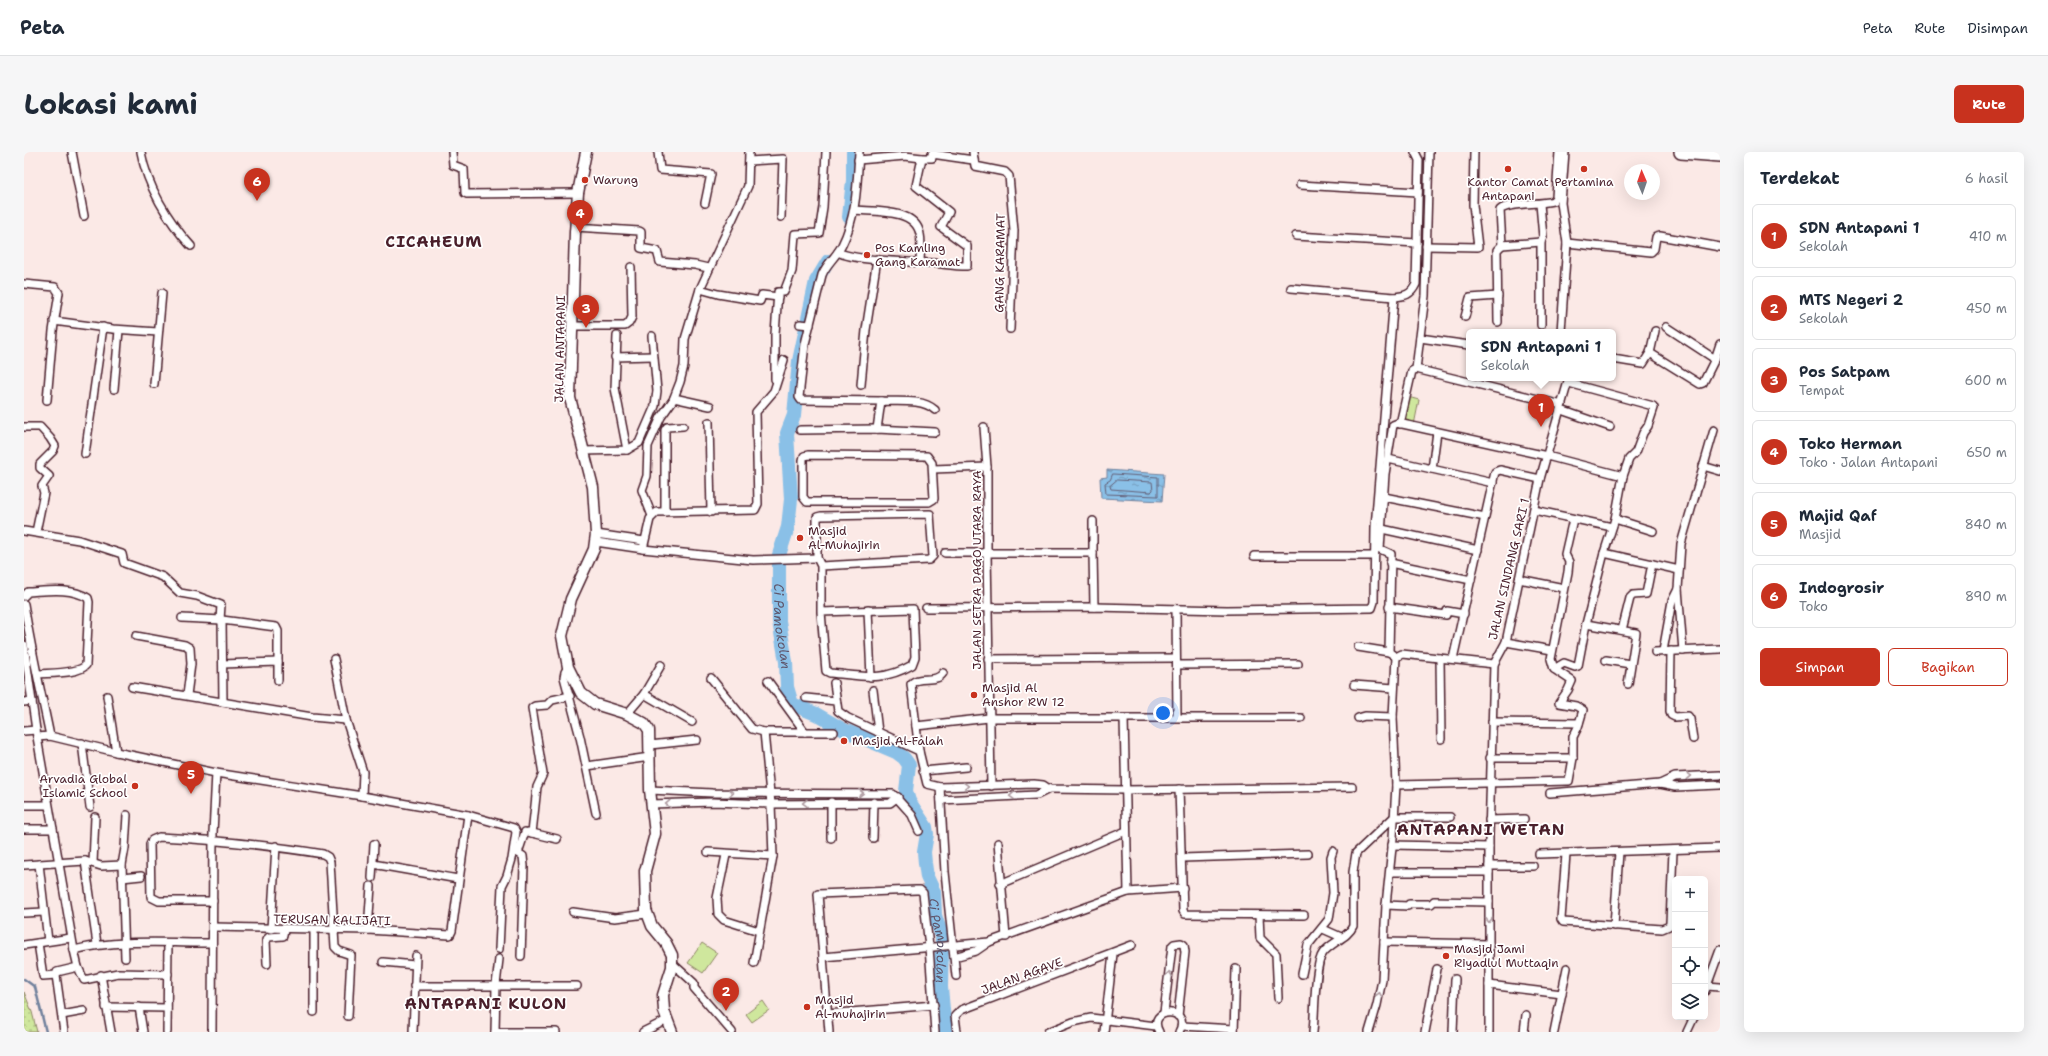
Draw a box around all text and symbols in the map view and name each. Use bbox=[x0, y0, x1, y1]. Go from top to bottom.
text: Peta bbox=[20, 15, 65, 40]
text: Peta bbox=[1863, 19, 1892, 37]
text: Rute bbox=[1914, 19, 1945, 37]
text: Disimpan bbox=[1967, 19, 2028, 37]
text: Lokasi kami bbox=[24, 85, 198, 123]
button: Rute bbox=[1954, 85, 2024, 123]
marker: Kantor Camat Antapani bbox=[1503, 164, 1513, 174]
marker: Pertamina bbox=[1579, 164, 1589, 174]
north arrow bbox=[1624, 164, 1660, 200]
text: Terdekat bbox=[1760, 167, 1840, 189]
pin: 6 bbox=[244, 168, 270, 201]
text: 6 hasil bbox=[1965, 170, 2008, 187]
place label: Warung bbox=[593, 172, 638, 188]
place label: Kantor Camat Antapani bbox=[1467, 174, 1549, 204]
place label: Pertamina bbox=[1555, 174, 1614, 190]
marker: Warung bbox=[580, 175, 590, 185]
pin: 4 bbox=[567, 200, 593, 233]
street label: GANG KARAMAT bbox=[991, 213, 1009, 313]
text: SDN Antapani 1 bbox=[1799, 218, 1920, 238]
text: 1 bbox=[1771, 228, 1777, 245]
text: 410 m bbox=[1969, 228, 2007, 245]
district label: CICAHEUM bbox=[385, 231, 483, 252]
text: Sekolah bbox=[1799, 238, 1848, 255]
place label: Pos Kamling Gang Karamat bbox=[875, 240, 960, 270]
marker: Pos Kamling Gang Karamat bbox=[862, 250, 872, 260]
text: MTS Negeri 2 bbox=[1799, 290, 1903, 310]
street label: JALAN ANTAPANI bbox=[551, 295, 569, 403]
pin: 3 bbox=[573, 295, 599, 328]
text: 2 bbox=[1769, 300, 1779, 317]
text: 450 m bbox=[1966, 300, 2007, 317]
text: Sekolah bbox=[1799, 310, 1848, 327]
popup bbox=[1466, 329, 1616, 381]
text: SDN Antapani 1 bbox=[1481, 337, 1601, 357]
text: Sekolah bbox=[1481, 357, 1530, 374]
text: Pos Satpam bbox=[1799, 362, 1890, 382]
text: 3 bbox=[1769, 372, 1779, 389]
text: 600 m bbox=[1964, 372, 2007, 389]
text: Tempat bbox=[1799, 382, 1845, 399]
pin: 1 bbox=[1528, 394, 1554, 427]
text: Toko Herman bbox=[1799, 434, 1902, 454]
text: 4 bbox=[1769, 444, 1779, 461]
text: 650 m bbox=[1966, 444, 2007, 461]
text: Toko · Jalan Antapani bbox=[1799, 454, 1938, 471]
street label: JALAN SETRA DAGO UTARA RAYA bbox=[969, 470, 985, 670]
street label: JALAN SINDANG SARI 1 bbox=[1485, 497, 1533, 641]
text: Majid Qaf bbox=[1799, 506, 1877, 526]
text: 5 bbox=[1770, 516, 1778, 533]
text: 840 m bbox=[1965, 516, 2007, 533]
place label: Masjid Al-Muhajirin bbox=[808, 523, 880, 553]
text: Masjid bbox=[1799, 526, 1841, 543]
marker: Masjid Al-Muhajirin bbox=[795, 533, 805, 543]
text: Indogrosir bbox=[1799, 578, 1884, 598]
water label: Ci Pamokolan bbox=[771, 584, 795, 669]
text: 6 bbox=[1769, 588, 1779, 605]
text: 890 m bbox=[1965, 588, 2007, 605]
text: Toko bbox=[1799, 598, 1828, 615]
button: Simpan bbox=[1760, 648, 1880, 686]
button: Bagikan bbox=[1888, 648, 2008, 686]
place label: Masjid Al Anshor RW 12 bbox=[982, 680, 1065, 710]
marker: Masjid Al Anshor RW 12 bbox=[969, 690, 979, 700]
your location bbox=[1153, 703, 1173, 723]
place label: Masjid Al-Falah bbox=[852, 733, 944, 749]
marker: Masjid Al-Falah bbox=[839, 736, 849, 746]
pin: 5 bbox=[178, 761, 204, 794]
place label: Arvadia Global Islamic School bbox=[39, 771, 127, 801]
one-way arrow bbox=[1686, 772, 1692, 781]
marker: Arvadia Global Islamic School bbox=[130, 781, 140, 791]
one-way arrow bbox=[963, 782, 969, 791]
one-way arrow bbox=[728, 789, 734, 797]
one-way arrow bbox=[858, 789, 864, 797]
one-way arrow bbox=[1009, 792, 1015, 801]
one-way arrow bbox=[665, 799, 671, 808]
one-way arrow bbox=[802, 799, 808, 807]
district label: ANTAPANI WETAN bbox=[1397, 819, 1565, 840]
map controls bbox=[1672, 876, 1708, 1020]
button: + bbox=[1672, 876, 1708, 912]
water label: Ci Pamokolan bbox=[926, 898, 951, 983]
street label: TERUSAN KALIJATI bbox=[273, 911, 391, 929]
button: − bbox=[1672, 912, 1708, 948]
one-way arrow bbox=[1485, 917, 1493, 923]
place label: Masjid Jami Riyadlul Muttaqin bbox=[1454, 941, 1559, 971]
button: locate bbox=[1672, 948, 1708, 984]
marker: Masjid Jami Riyadlul Muttaqin bbox=[1441, 951, 1451, 961]
street label: JALAN AGAVE bbox=[979, 954, 1065, 998]
one-way arrow bbox=[1164, 971, 1173, 977]
pin: 2 bbox=[713, 978, 739, 1011]
button: layers bbox=[1672, 984, 1708, 1020]
one-way arrow bbox=[1375, 991, 1383, 998]
place label: Masjid Al-muhajirin bbox=[815, 992, 886, 1022]
district label: ANTAPANI KULON bbox=[405, 993, 567, 1014]
marker: Masjid Al-muhajirin bbox=[802, 1002, 812, 1012]

